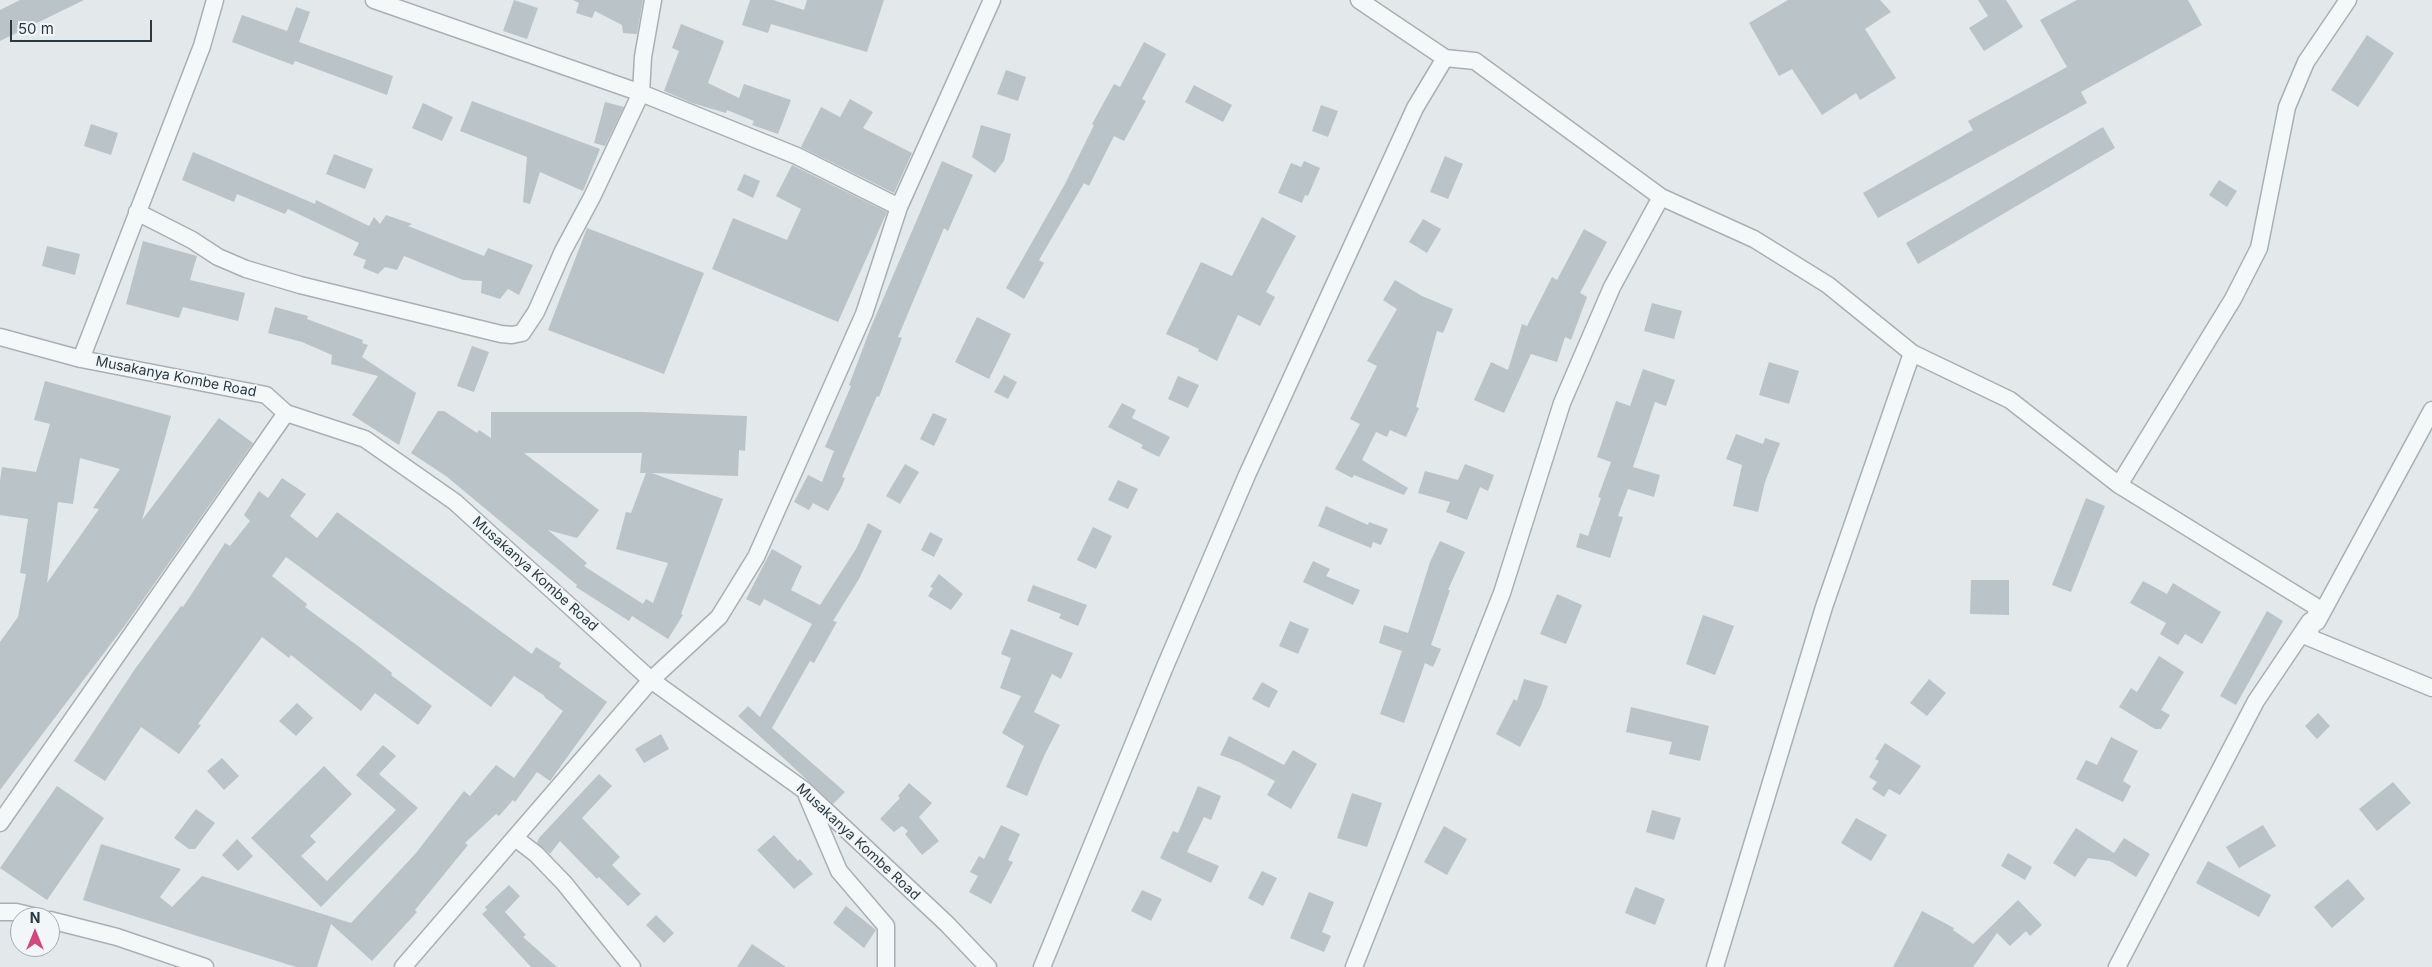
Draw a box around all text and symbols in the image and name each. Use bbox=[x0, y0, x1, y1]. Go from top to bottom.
scale bar bbox=[12, 10, 155, 42]
text: 50 m bbox=[18, 19, 54, 38]
street label: Musakanya Kombe Road bbox=[94, 353, 258, 401]
street label: Musakanya Kombe Road bbox=[469, 513, 601, 635]
street label: Musakanya Kombe Road bbox=[793, 780, 923, 904]
north arrow bbox=[10, 907, 60, 957]
text: N bbox=[30, 909, 40, 926]

